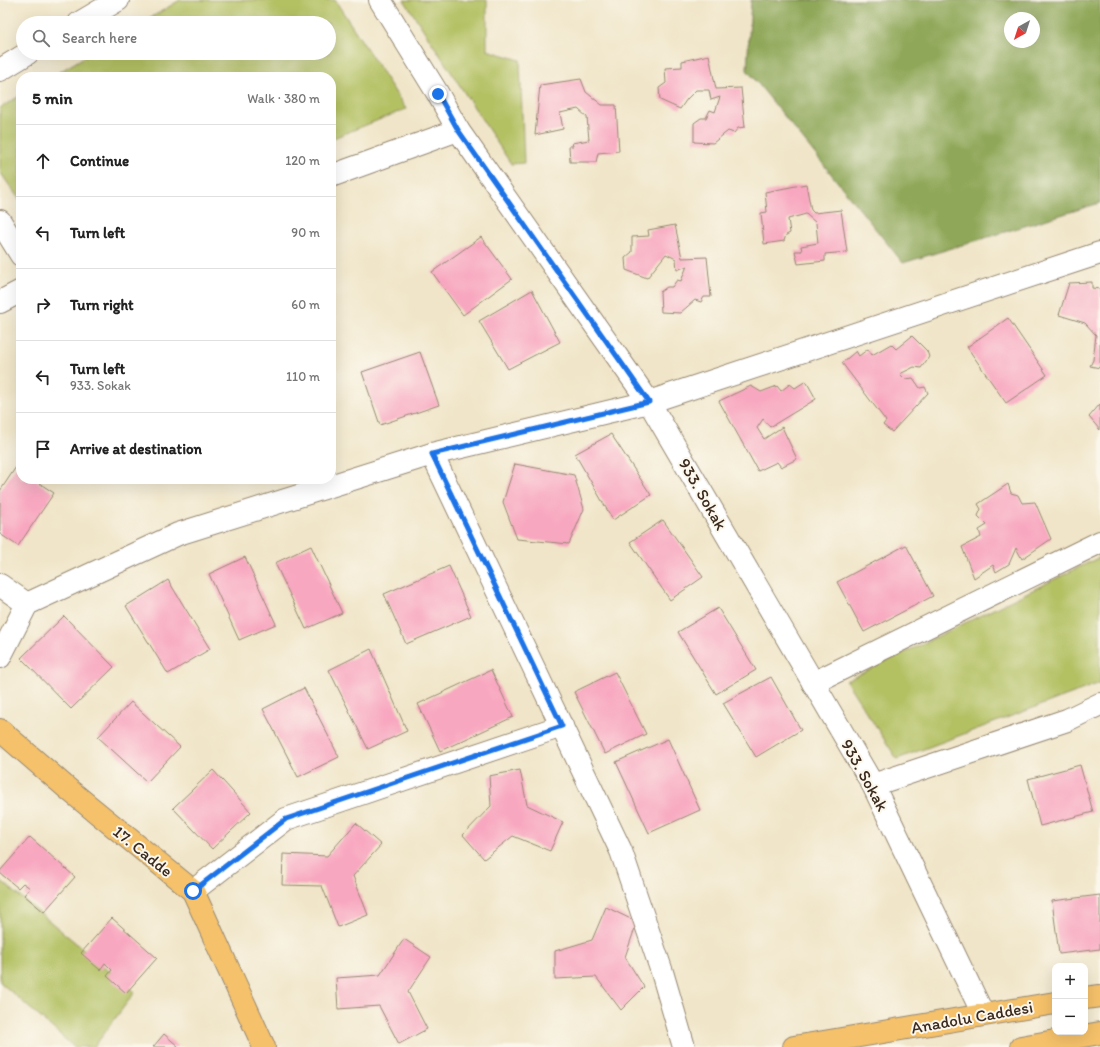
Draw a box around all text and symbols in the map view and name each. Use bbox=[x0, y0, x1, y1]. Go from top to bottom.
north arrow bbox=[1004, 12, 1040, 48]
search box bbox=[16, 16, 336, 60]
icon: search bbox=[30, 27, 52, 49]
text: Search here bbox=[62, 29, 137, 47]
route end bbox=[429, 85, 447, 103]
text: 5 min bbox=[32, 88, 72, 108]
text: Walk · 380 m bbox=[247, 91, 320, 106]
icon: ahead bbox=[32, 150, 54, 172]
text: Continue bbox=[70, 152, 129, 170]
text: 120 m bbox=[285, 153, 320, 168]
icon: left bbox=[32, 222, 54, 244]
text: Turn left bbox=[70, 224, 125, 242]
text: 90 m bbox=[291, 225, 320, 240]
icon: right bbox=[32, 294, 54, 316]
text: Turn right bbox=[70, 296, 134, 314]
text: 60 m bbox=[291, 297, 320, 312]
text: Turn left bbox=[70, 360, 125, 378]
icon: left bbox=[32, 366, 54, 388]
text: 110 m bbox=[286, 369, 320, 384]
text: 933. Sokak bbox=[70, 378, 131, 393]
icon: arrive bbox=[32, 438, 54, 460]
text: Arrive at destination bbox=[70, 440, 202, 458]
street label: 933. Sokak bbox=[674, 455, 732, 534]
street label: 933. Sokak bbox=[837, 735, 893, 815]
street label: 17. Cadde bbox=[109, 821, 177, 881]
route start bbox=[184, 882, 202, 900]
map controls bbox=[1052, 963, 1088, 1035]
button: + bbox=[1052, 963, 1088, 999]
street label: Anadolu Caddesi bbox=[909, 996, 1035, 1038]
button: − bbox=[1052, 999, 1088, 1035]

